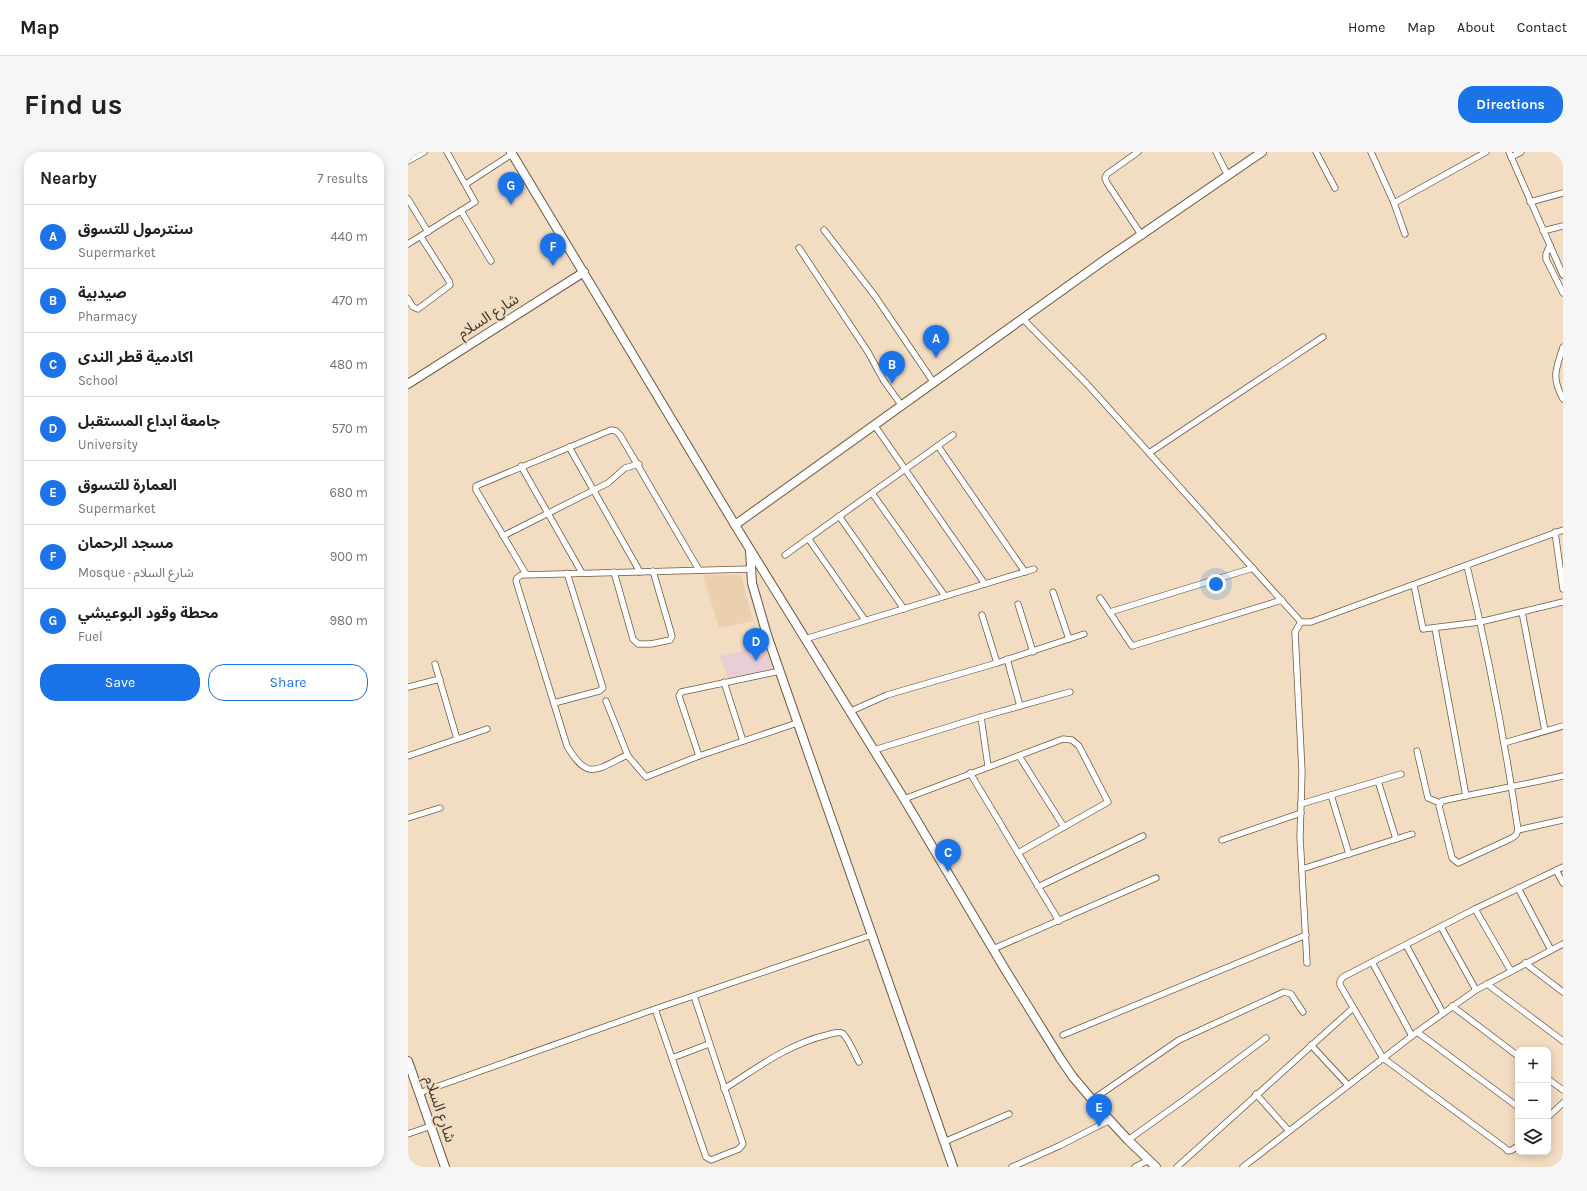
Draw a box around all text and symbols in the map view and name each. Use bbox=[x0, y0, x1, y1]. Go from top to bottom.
text: Map bbox=[20, 17, 59, 39]
text: Home bbox=[1348, 19, 1385, 36]
text: Map bbox=[1407, 19, 1435, 36]
text: About bbox=[1457, 19, 1495, 36]
text: Contact bbox=[1517, 19, 1567, 36]
button: Directions bbox=[1458, 86, 1563, 123]
text: Find us bbox=[24, 88, 123, 121]
text: Nearby bbox=[40, 168, 97, 188]
text: 7 results bbox=[317, 171, 368, 186]
pin: G bbox=[498, 172, 524, 205]
text: سنترمول للتسوق bbox=[78, 220, 193, 238]
text: A bbox=[49, 229, 57, 244]
text: 440 m bbox=[331, 229, 368, 244]
pin: F bbox=[540, 233, 566, 266]
text: Supermarket bbox=[78, 245, 156, 260]
text: صيدبية bbox=[78, 284, 127, 302]
street label: شارع السلام bbox=[454, 289, 524, 345]
text: B bbox=[49, 293, 57, 308]
text: 470 m bbox=[332, 293, 368, 308]
text: Pharmacy bbox=[78, 309, 137, 324]
pin: A bbox=[923, 325, 949, 358]
text: اكادمية قطر الندى bbox=[78, 348, 193, 366]
pin: B bbox=[879, 351, 905, 384]
text: C bbox=[49, 357, 57, 372]
text: 480 m bbox=[330, 357, 368, 372]
text: School bbox=[78, 373, 118, 388]
text: جامعة ابداع المستقبل bbox=[78, 412, 220, 430]
text: D bbox=[49, 421, 57, 436]
text: 570 m bbox=[332, 421, 368, 436]
text: University bbox=[78, 437, 138, 452]
text: العمارة للتسوق bbox=[78, 476, 177, 494]
text: E bbox=[49, 485, 57, 500]
text: 680 m bbox=[330, 485, 368, 500]
text: Supermarket bbox=[78, 501, 156, 516]
text: مسجد الرحمان bbox=[78, 534, 174, 552]
text: F bbox=[49, 549, 57, 564]
text: 900 m bbox=[330, 549, 368, 564]
text: Mosque · شارع السلام bbox=[78, 565, 194, 580]
your location bbox=[1206, 574, 1226, 594]
text: محطة وقود البوعيشي bbox=[78, 604, 219, 622]
text: G bbox=[49, 613, 57, 628]
text: 980 m bbox=[330, 613, 368, 628]
pin: D bbox=[743, 628, 769, 661]
text: Fuel bbox=[78, 629, 103, 644]
button: Save bbox=[40, 664, 200, 701]
button: Share bbox=[208, 664, 368, 701]
pin: C bbox=[935, 839, 961, 872]
map controls bbox=[1515, 1047, 1551, 1155]
button: + bbox=[1515, 1047, 1551, 1083]
street label: شارع السلام bbox=[417, 1073, 460, 1146]
button: − bbox=[1515, 1083, 1551, 1119]
pin: E bbox=[1086, 1094, 1112, 1127]
button: layers bbox=[1515, 1119, 1551, 1155]

